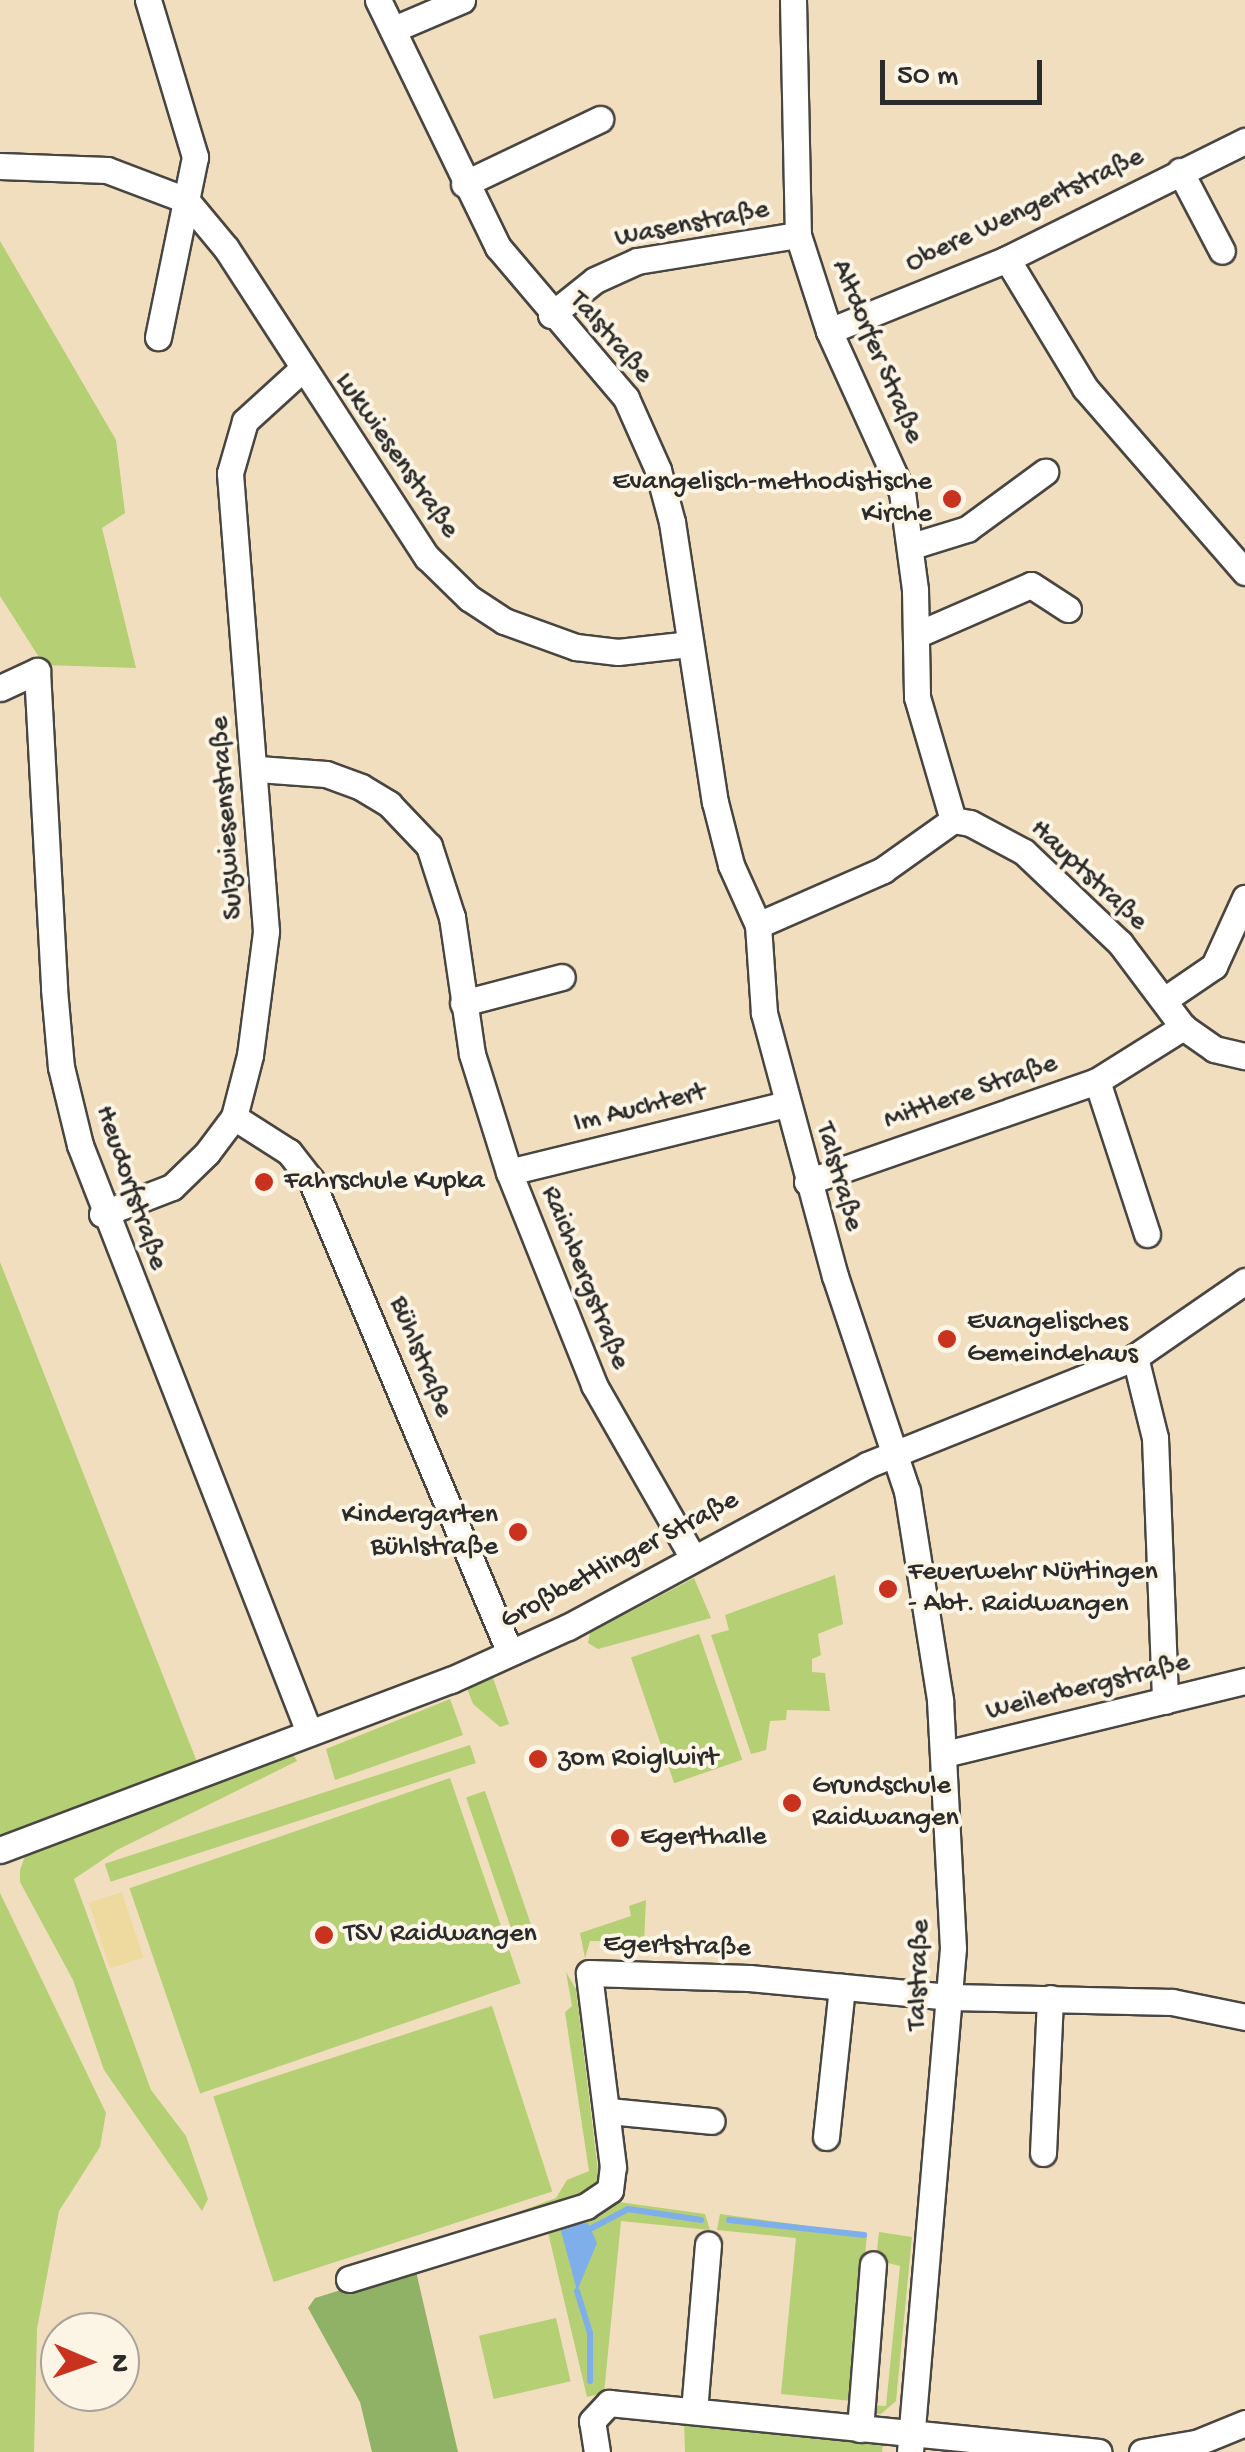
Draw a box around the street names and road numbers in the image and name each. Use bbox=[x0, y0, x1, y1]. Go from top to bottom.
street label: Obere Wengertstraße bbox=[901, 141, 1149, 281]
street label: Wasenstraße bbox=[612, 194, 772, 256]
street label: Altdorfer Straße bbox=[822, 255, 930, 449]
street label: Talstraße bbox=[561, 285, 659, 391]
street label: Lukwiesenstraße bbox=[326, 367, 466, 545]
street label: Sulzwiesenstraße bbox=[204, 715, 252, 921]
street label: Hauptstraße bbox=[1022, 813, 1154, 939]
street label: Mittlere Straße bbox=[880, 1048, 1062, 1138]
street label: Im Auchtert bbox=[571, 1076, 709, 1142]
street label: Heudorfstraße bbox=[86, 1101, 174, 1275]
street label: Talstraße bbox=[807, 1119, 869, 1235]
street label: Raichbergstraße bbox=[532, 1182, 636, 1374]
street label: Bühlstraße bbox=[381, 1292, 459, 1422]
street label: Großbettlinger Straße bbox=[495, 1484, 745, 1638]
street label: Weilerbergstraße bbox=[983, 1646, 1193, 1730]
street label: Talstraße bbox=[901, 1919, 939, 2031]
street label: Egertstraße bbox=[603, 1928, 751, 1966]

